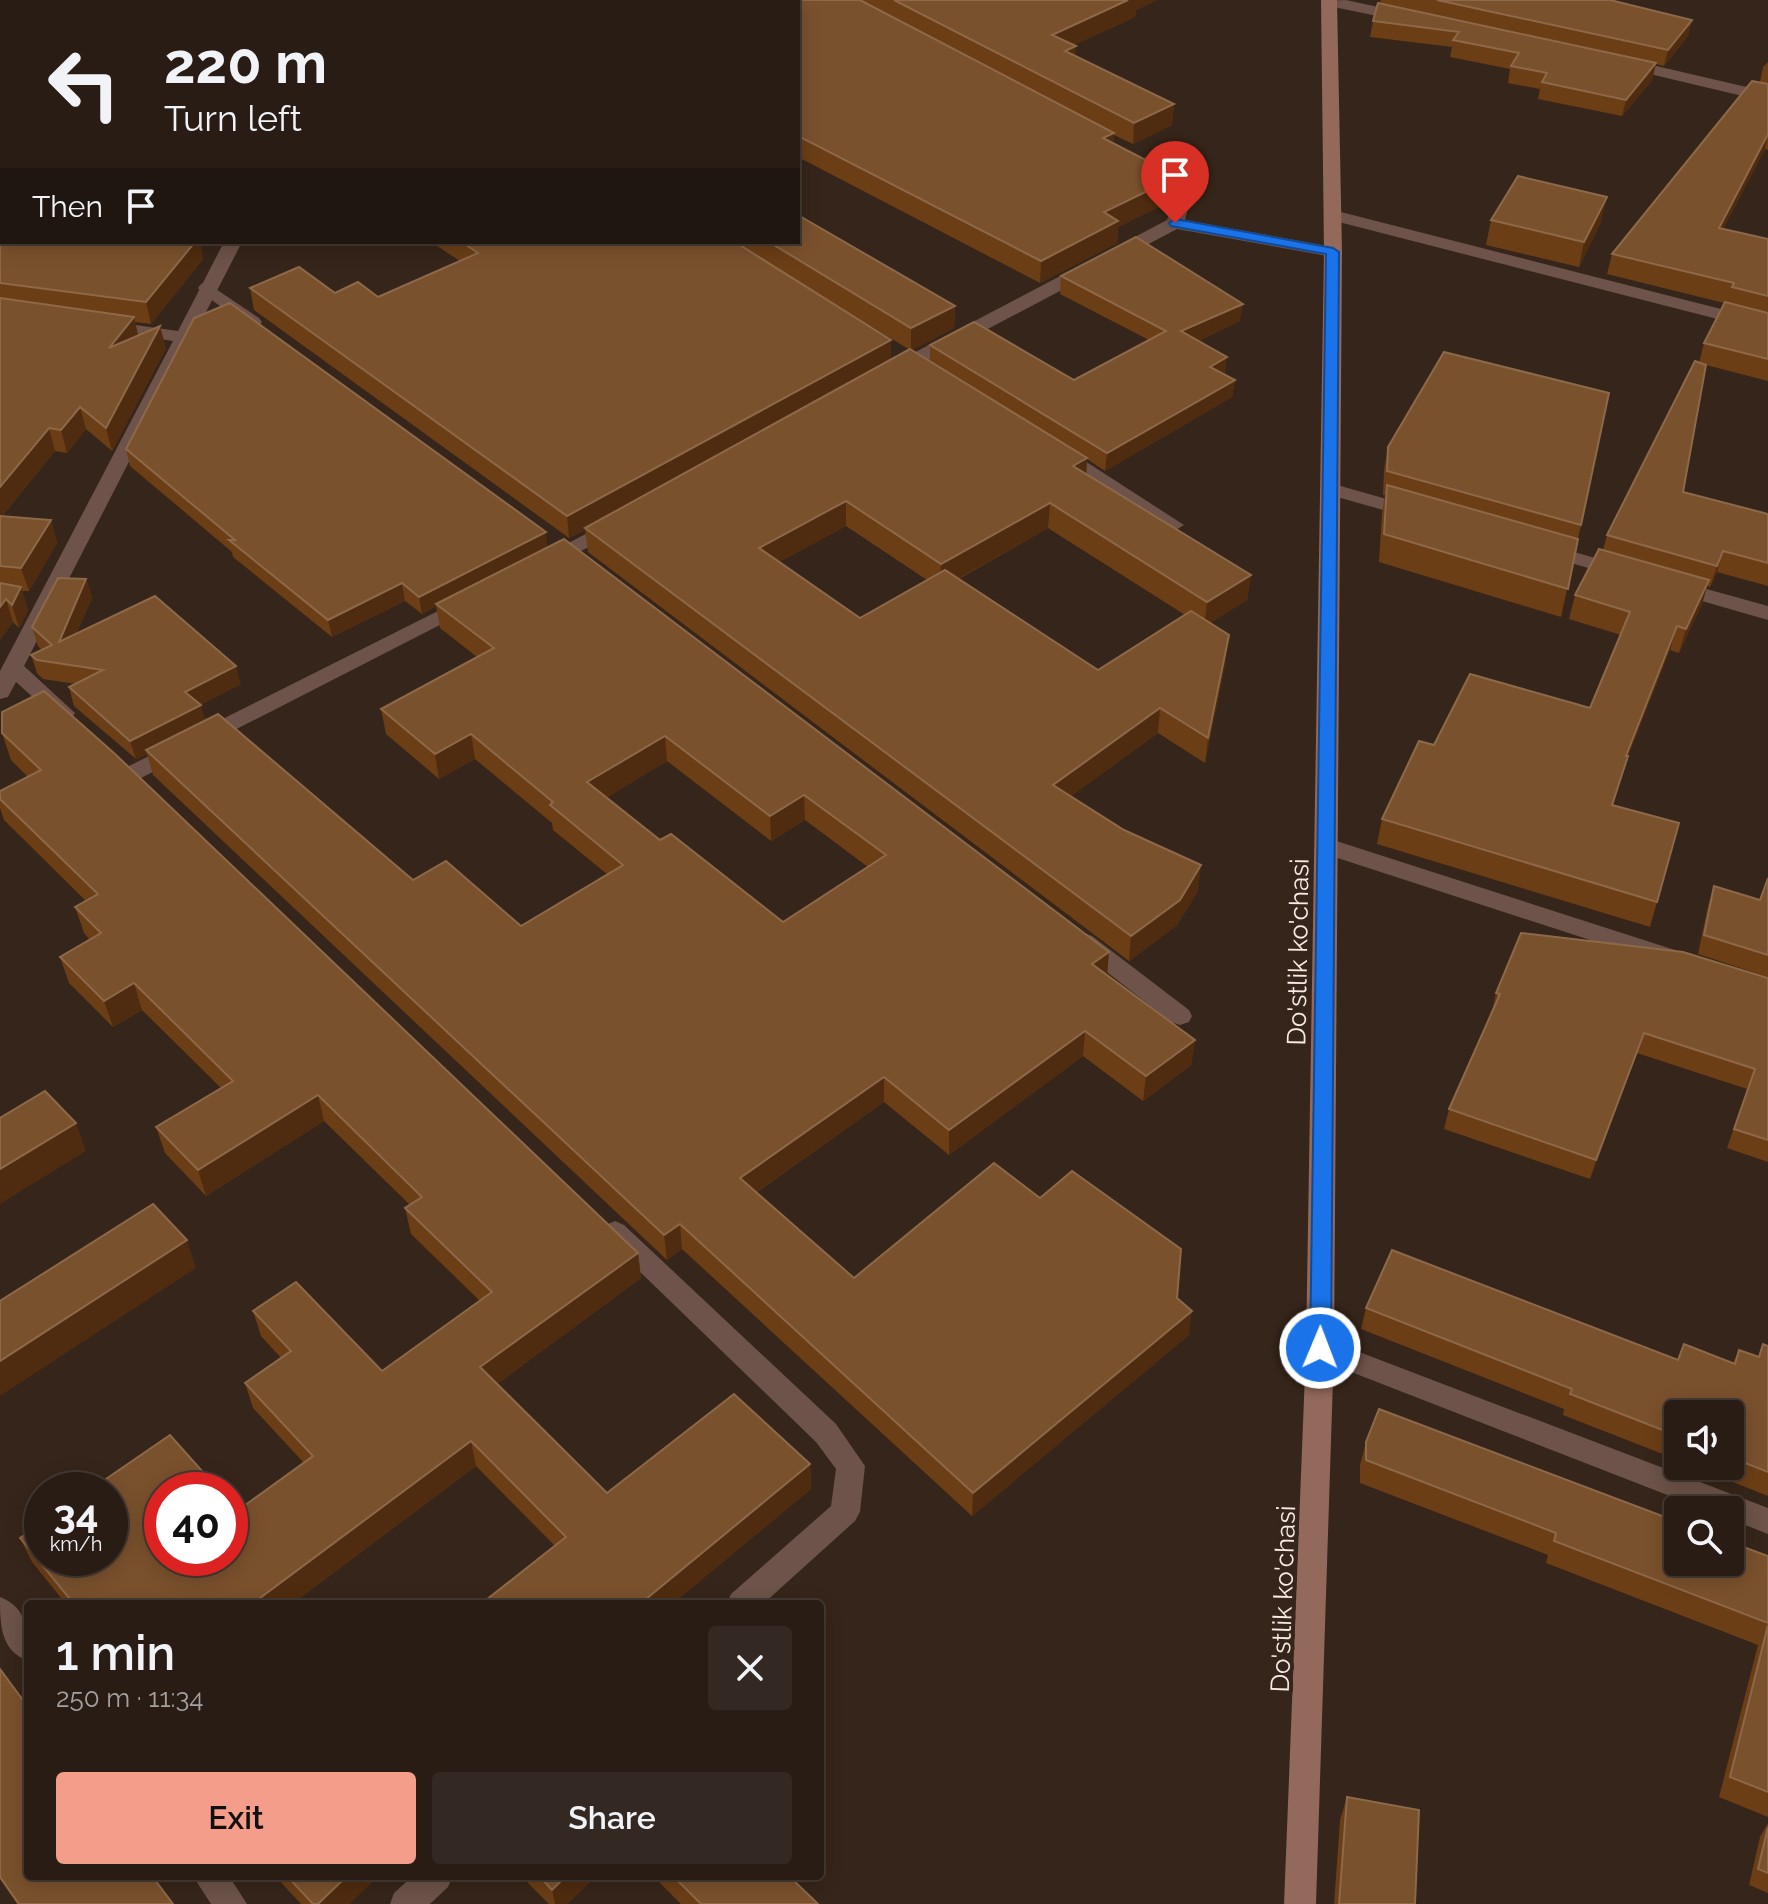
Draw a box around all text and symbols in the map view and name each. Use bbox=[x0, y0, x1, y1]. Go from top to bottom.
text: 220 m bbox=[164, 30, 327, 96]
icon: left bbox=[32, 32, 136, 136]
text: Turn left bbox=[164, 97, 302, 139]
pin bbox=[1141, 141, 1209, 223]
icon: arrive bbox=[1153, 153, 1197, 197]
icon: arrive bbox=[119, 184, 163, 228]
text: Then bbox=[32, 189, 103, 224]
street label: Do'stlik ko'chasi bbox=[1281, 858, 1315, 1046]
position arrow bbox=[1278, 1306, 1362, 1390]
map controls bbox=[1664, 1400, 1744, 1576]
button: sound bbox=[1664, 1400, 1744, 1480]
speed limit sign: 40 bbox=[144, 1472, 248, 1576]
text: 34 bbox=[53, 1490, 99, 1537]
button: search bbox=[1664, 1496, 1744, 1576]
street label: Do'stlik ko'chasi bbox=[1265, 1505, 1301, 1693]
text: km/h bbox=[50, 1532, 102, 1556]
text: 1 min bbox=[56, 1625, 175, 1681]
button: close bbox=[708, 1626, 792, 1710]
text: 250 m · 11:34 bbox=[56, 1683, 204, 1713]
button: Exit bbox=[56, 1772, 416, 1864]
button: Share bbox=[432, 1772, 792, 1864]

